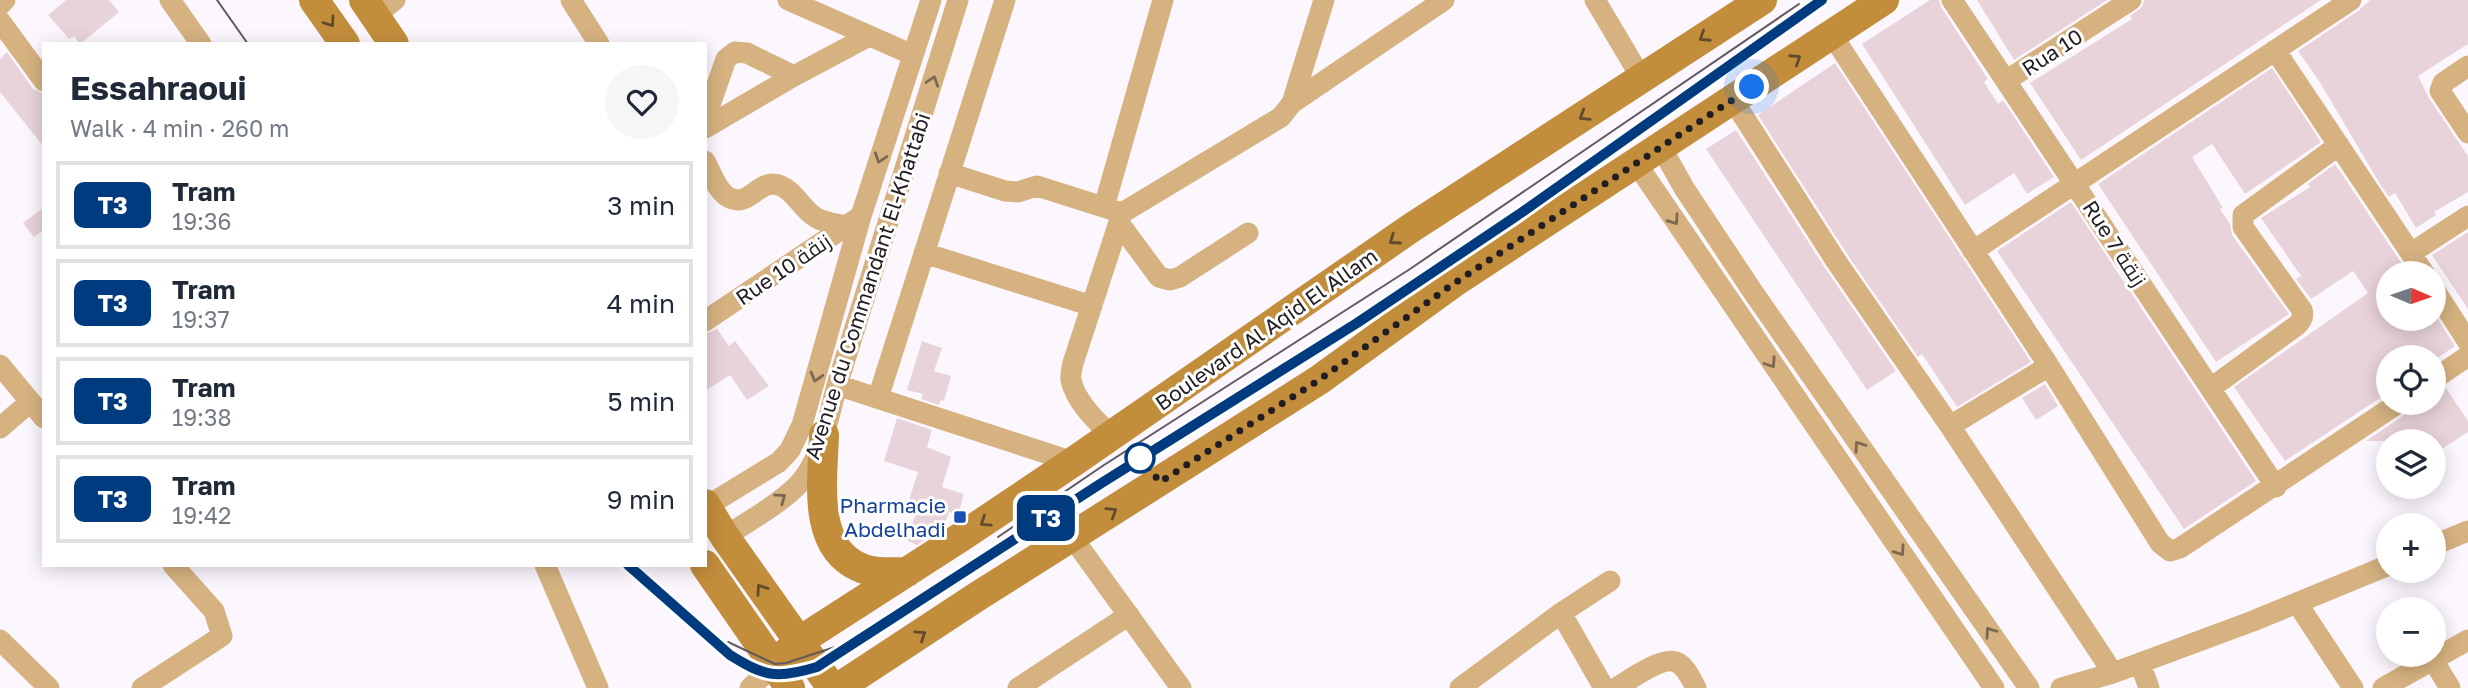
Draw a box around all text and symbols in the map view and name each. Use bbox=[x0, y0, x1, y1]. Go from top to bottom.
one-way arrow bbox=[321, 14, 334, 27]
street label: Rua 10 bbox=[2017, 23, 2087, 81]
one-way arrow bbox=[1699, 29, 1712, 42]
one-way arrow bbox=[1788, 54, 1801, 67]
button: heart bbox=[605, 65, 679, 139]
text: Essahraoui bbox=[70, 68, 247, 107]
your location bbox=[1734, 69, 1769, 104]
one-way arrow bbox=[924, 75, 939, 87]
one-way arrow bbox=[1579, 107, 1592, 120]
street label: Avenue du Commandant El-Khattabi bbox=[799, 109, 935, 463]
text: Walk · 4 min · 260 m bbox=[70, 114, 289, 142]
one-way arrow bbox=[874, 152, 888, 164]
text: Tram bbox=[172, 176, 235, 207]
text: T3 bbox=[97, 190, 128, 219]
text: 3 min bbox=[607, 190, 675, 221]
street label: Rue 7 زنقة bbox=[2078, 195, 2152, 291]
text: 19:36 bbox=[172, 207, 231, 235]
one-way arrow bbox=[1666, 212, 1678, 225]
street label: Rue 10 زنقة bbox=[730, 228, 836, 310]
one-way arrow bbox=[1389, 232, 1402, 244]
street label: Boulevard Al Aqid El Allam bbox=[1150, 242, 1382, 416]
north arrow bbox=[2376, 261, 2446, 331]
map controls bbox=[2376, 261, 2446, 667]
text: Tram bbox=[172, 274, 235, 305]
text: T3 bbox=[97, 288, 128, 317]
text: 4 min bbox=[607, 288, 675, 319]
text: 19:37 bbox=[172, 305, 230, 333]
button: locate bbox=[2376, 345, 2446, 415]
one-way arrow bbox=[1763, 356, 1776, 369]
one-way arrow bbox=[810, 370, 824, 382]
text: Tram bbox=[172, 372, 235, 403]
text: T3 bbox=[97, 386, 128, 415]
text: 5 min bbox=[607, 386, 675, 417]
text: 19:38 bbox=[172, 403, 231, 431]
button: layers bbox=[2376, 429, 2446, 499]
one-way arrow bbox=[1855, 441, 1867, 454]
unlabelled marker bbox=[1125, 443, 1155, 473]
text: Tram bbox=[172, 470, 235, 501]
text: T3 bbox=[97, 484, 128, 513]
text: 9 min bbox=[607, 484, 675, 515]
place label: Pharmacie Abdelhadi bbox=[840, 492, 946, 542]
one-way arrow bbox=[773, 493, 786, 506]
line badge: T3 bbox=[1014, 495, 1078, 541]
text: 19:42 bbox=[172, 501, 231, 529]
text: T3 bbox=[1031, 503, 1061, 532]
one-way arrow bbox=[1105, 508, 1118, 521]
marker: Pharmacie Abdelhadi bbox=[952, 509, 968, 525]
button: + bbox=[2376, 513, 2446, 583]
one-way arrow bbox=[979, 514, 992, 527]
one-way arrow bbox=[1892, 543, 1904, 556]
one-way arrow bbox=[756, 584, 769, 597]
button: − bbox=[2376, 597, 2446, 667]
one-way arrow bbox=[1986, 627, 1998, 640]
one-way arrow bbox=[913, 630, 926, 643]

